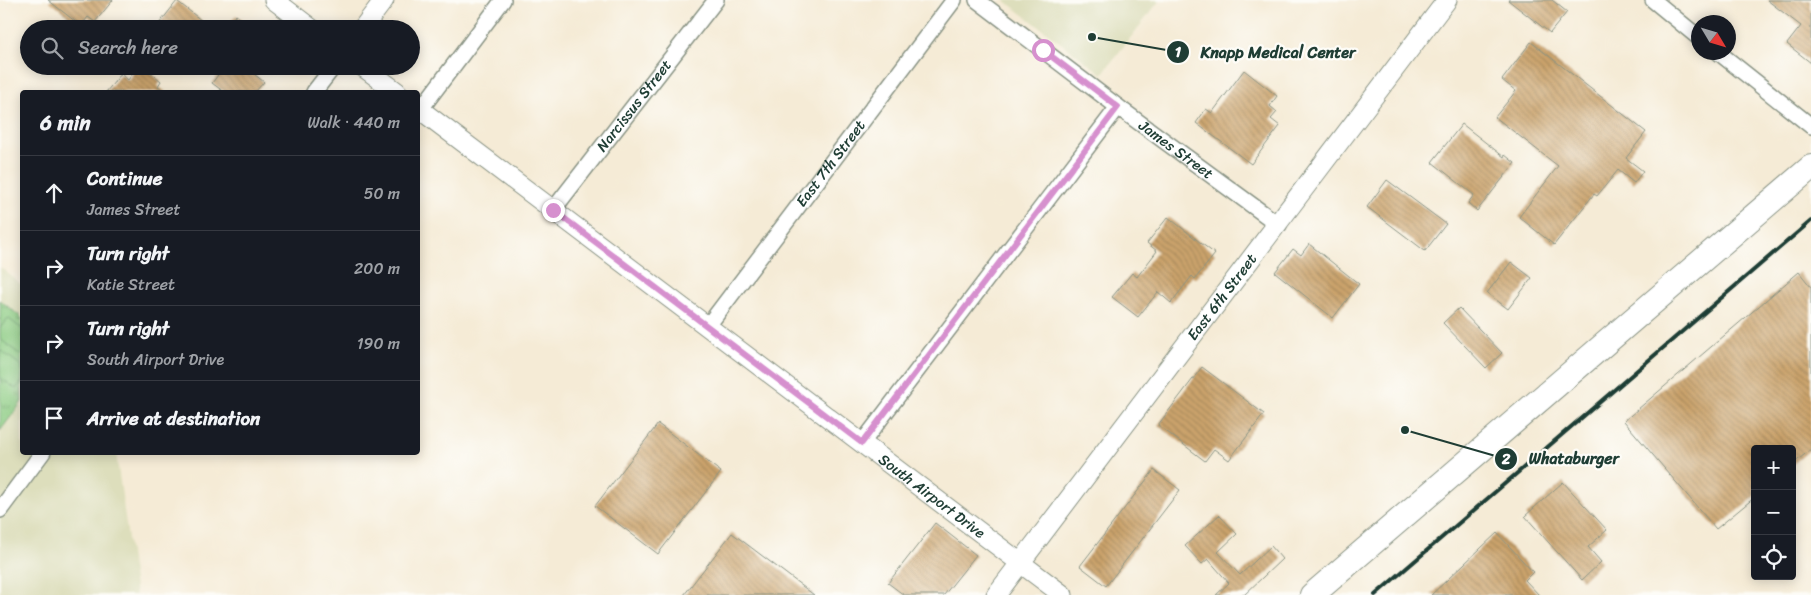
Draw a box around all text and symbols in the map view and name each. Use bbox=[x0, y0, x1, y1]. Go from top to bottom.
north arrow bbox=[1691, 15, 1736, 60]
search box bbox=[20, 20, 420, 75]
text: Search here bbox=[78, 31, 178, 64]
icon: search bbox=[38, 34, 66, 62]
callout: Knapp Medical Center bbox=[1166, 37, 1366, 68]
text: Knapp Medical Center bbox=[1199, 38, 1357, 67]
route start bbox=[1032, 39, 1055, 62]
text: 1 bbox=[1175, 39, 1182, 65]
street label: Narcissus Street bbox=[590, 53, 679, 158]
text: 6 min bbox=[40, 104, 91, 142]
text: Walk · 440 m bbox=[307, 108, 400, 137]
street label: James Street bbox=[1132, 113, 1220, 186]
street label: East 7th Street bbox=[789, 114, 872, 213]
text: Continue bbox=[87, 162, 163, 195]
icon: ahead bbox=[40, 179, 68, 207]
text: 50 m bbox=[364, 179, 400, 208]
text: James Street bbox=[87, 195, 181, 224]
route end bbox=[542, 199, 565, 222]
text: Turn right bbox=[87, 237, 169, 270]
street label: East 6th Street bbox=[1180, 247, 1264, 346]
icon: right bbox=[40, 254, 68, 282]
text: 200 m bbox=[354, 254, 400, 283]
text: Katie Street bbox=[87, 270, 175, 299]
text: Turn right bbox=[87, 312, 169, 345]
icon: right bbox=[40, 329, 68, 357]
text: 190 m bbox=[357, 329, 400, 358]
text: South Airport Drive bbox=[87, 345, 224, 374]
text: Arrive at destination bbox=[87, 402, 260, 435]
icon: arrive bbox=[40, 404, 68, 432]
callout: Whataburger bbox=[1494, 443, 1629, 474]
text: Whataburger bbox=[1529, 444, 1621, 473]
map controls bbox=[1751, 445, 1796, 580]
button: + bbox=[1751, 445, 1796, 490]
text: 2 bbox=[1501, 446, 1511, 472]
street label: South Airport Drive bbox=[873, 447, 991, 545]
button: − bbox=[1751, 490, 1796, 535]
button: locate bbox=[1751, 535, 1796, 580]

